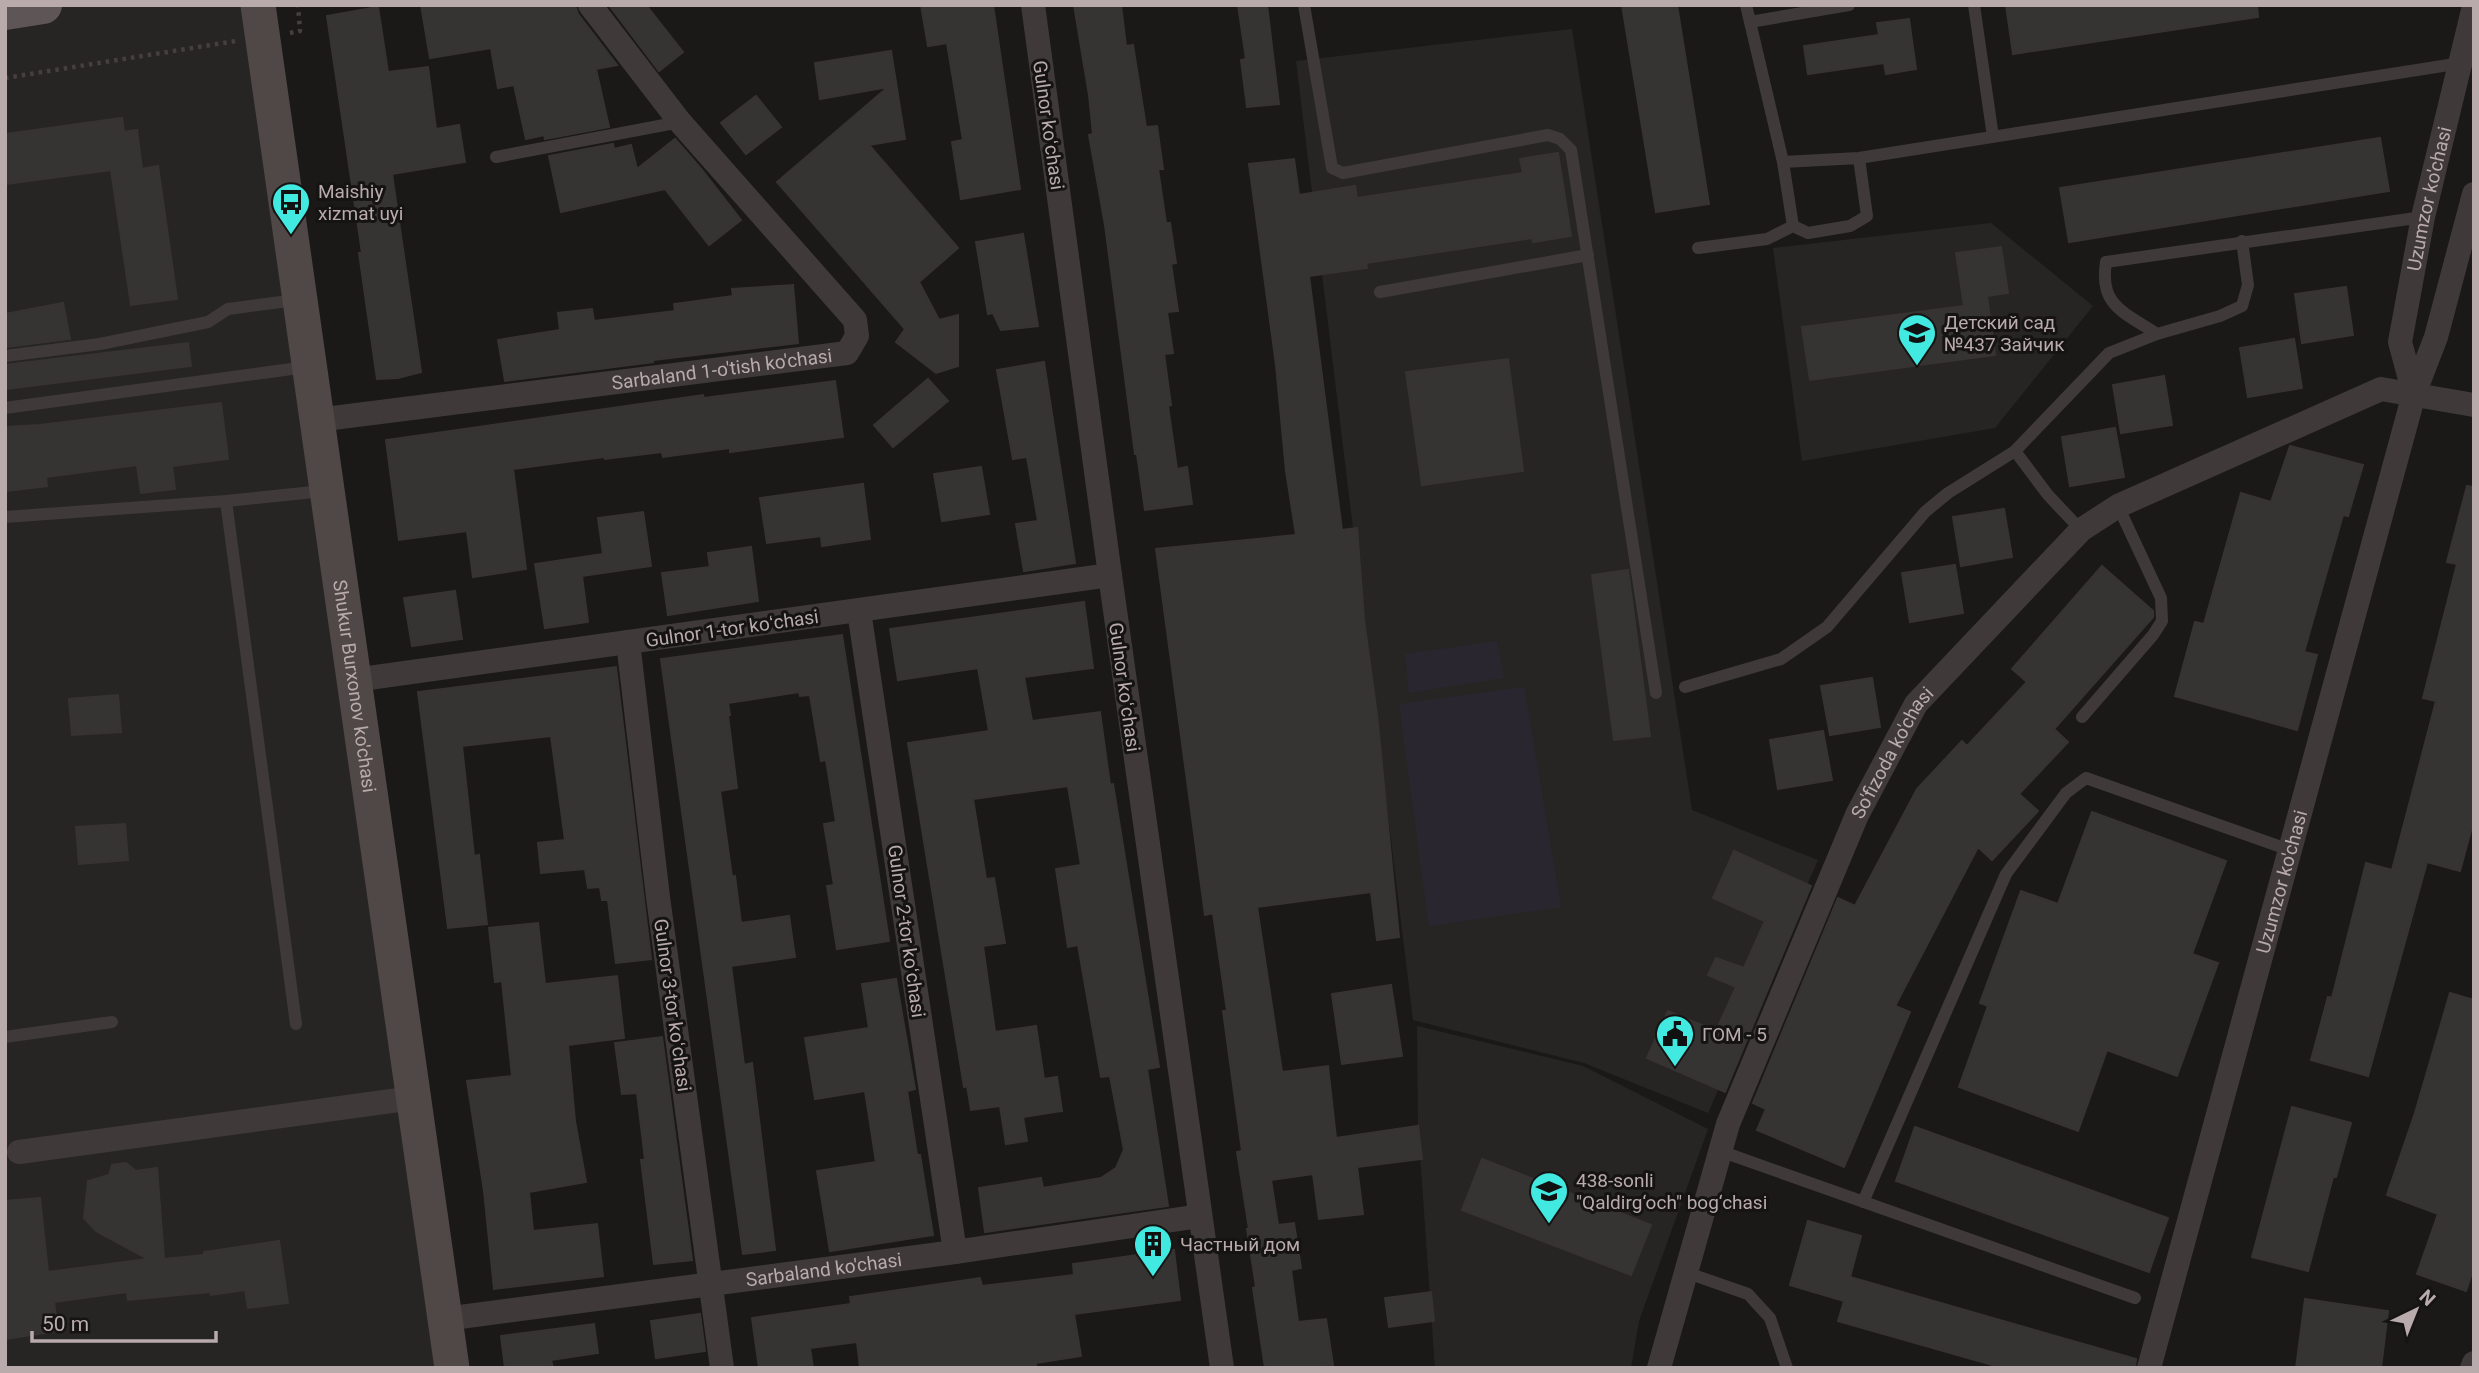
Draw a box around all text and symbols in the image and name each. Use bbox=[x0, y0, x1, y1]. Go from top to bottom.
street label: Gulnor koʻchasi bbox=[1028, 59, 1069, 191]
street label: Uzumzor ko'chasi bbox=[2402, 124, 2456, 273]
place label: Maishiy xizmat uyi bbox=[318, 180, 403, 225]
bus stop icon: Maishiy xizmat uyi bbox=[270, 181, 312, 236]
place label: Детский сад №437 Зайчик bbox=[1944, 311, 2065, 356]
school or university icon: Детский сад №437 Зайчик bbox=[1896, 312, 1938, 367]
street label: Sarbaland 1-o'tish ko'chasi bbox=[610, 344, 833, 395]
street label: Shukur Burxonov ko'chasi bbox=[328, 578, 381, 794]
street label: Gulnor 1-tor koʻchasi bbox=[644, 605, 820, 652]
street label: Gulnor koʻchasi bbox=[1104, 621, 1145, 753]
street label: So'fizoda ko'chasi bbox=[1846, 682, 1938, 823]
street label: Uzumzor ko'chasi bbox=[2251, 808, 2312, 956]
street label: Gulnor 2-tor koʻchasi bbox=[883, 843, 930, 1019]
street label: Gulnor 3-tor koʻchasi bbox=[649, 917, 696, 1093]
public building icon: ГОМ - 5 bbox=[1654, 1013, 1696, 1068]
place label: ГОМ - 5 bbox=[1702, 1023, 1767, 1046]
place label: 438-sonli "Qaldirg‘och" bog‘chasi bbox=[1576, 1169, 1767, 1214]
school or university icon: 438-sonli "Qaldirg‘och" bog‘chasi bbox=[1528, 1170, 1570, 1225]
building icon: Частный дом bbox=[1132, 1223, 1174, 1278]
place label: Частный дом bbox=[1180, 1233, 1300, 1256]
street label: Sarbaland ko'chasi bbox=[744, 1248, 903, 1291]
north arrow bbox=[2381, 1275, 2451, 1345]
text: N bbox=[2415, 1285, 2440, 1311]
scale bar bbox=[32, 1300, 215, 1344]
text: 50 m bbox=[42, 1312, 89, 1336]

